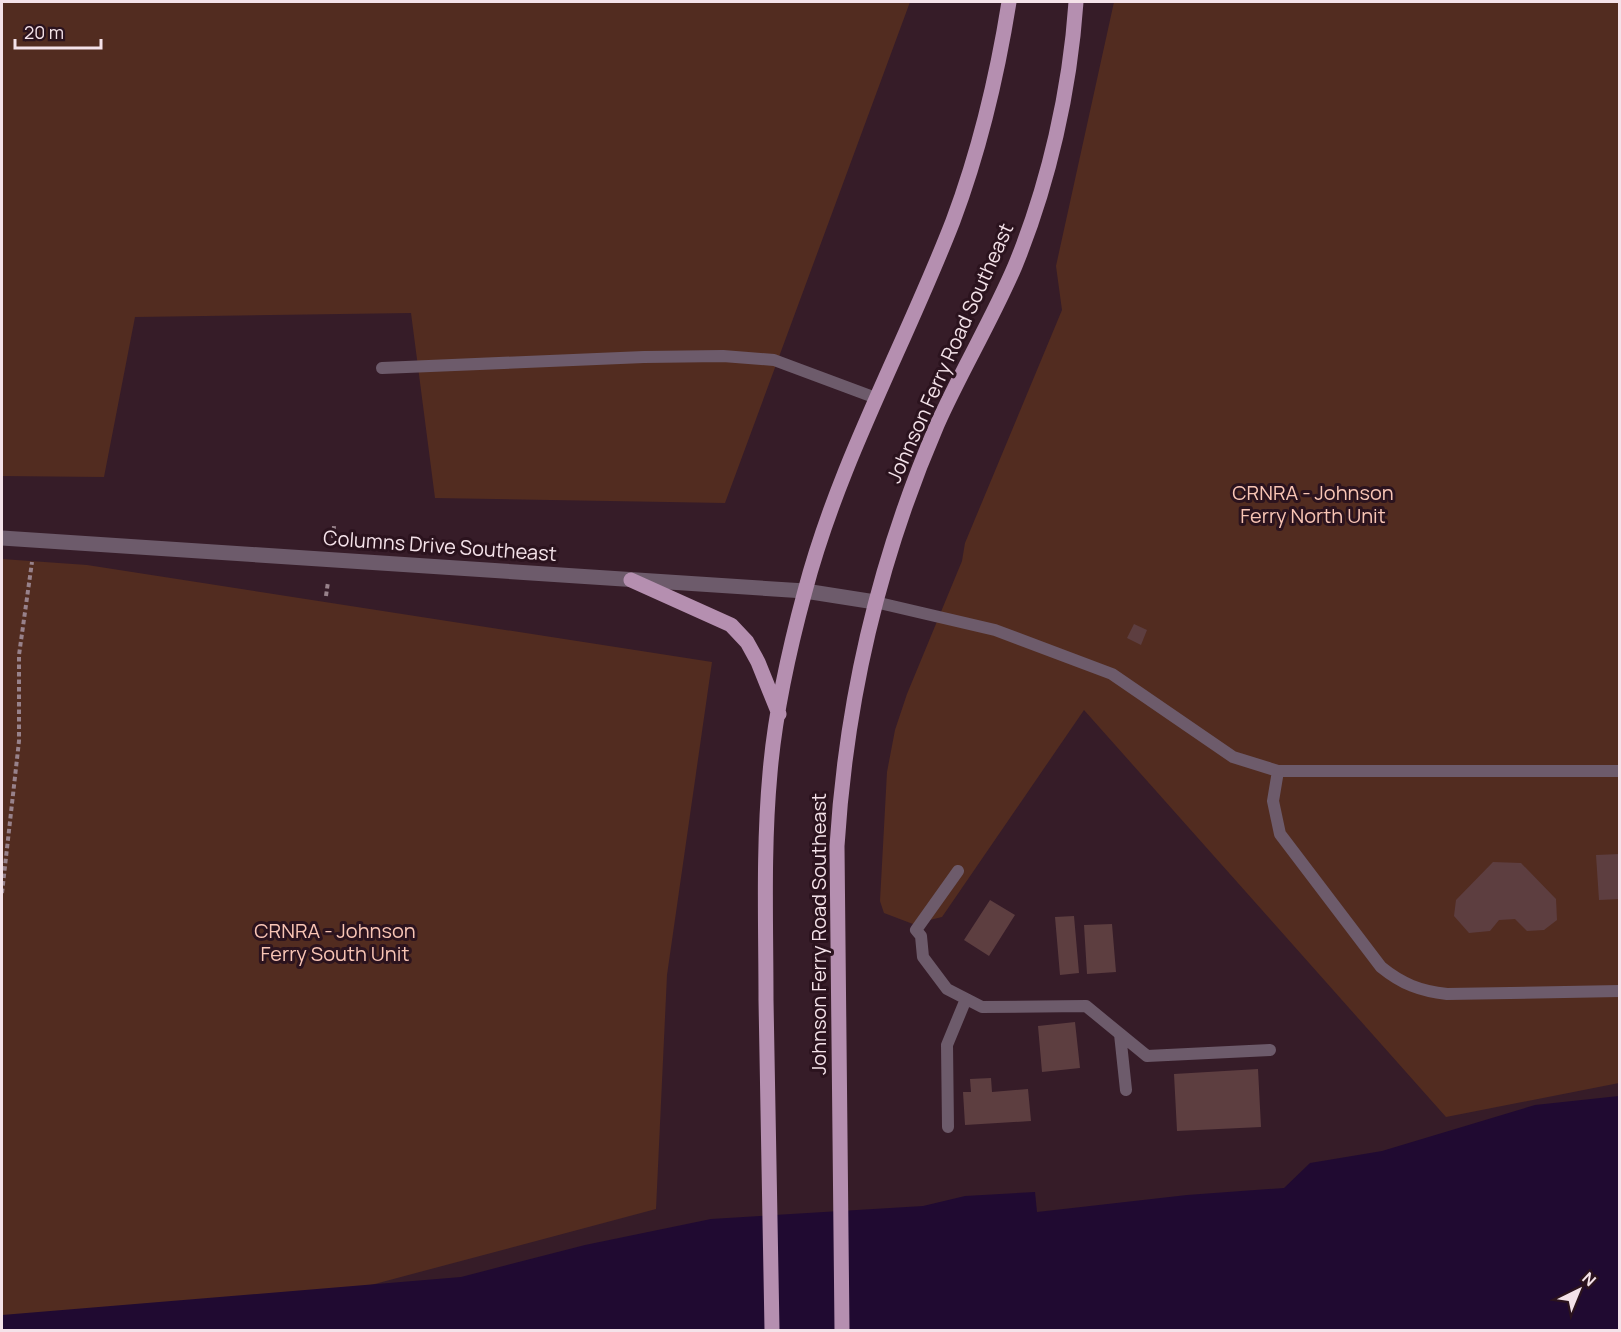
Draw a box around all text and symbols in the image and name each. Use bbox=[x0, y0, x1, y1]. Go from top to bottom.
scale bar bbox=[15, 12, 100, 50]
text: 20 m bbox=[24, 20, 64, 44]
street label: Johnson Ferry Road Southeast bbox=[880, 219, 1019, 487]
park label: CRNRA - Johnson Ferry North Unit bbox=[1232, 479, 1394, 529]
street label: Columns Drive Southeast bbox=[322, 524, 558, 567]
street label: Johnson Ferry Road Southeast bbox=[805, 793, 832, 1075]
park label: CRNRA - Johnson Ferry South Unit bbox=[254, 917, 416, 967]
north arrow bbox=[1549, 1260, 1609, 1320]
text: N bbox=[1578, 1267, 1601, 1291]

